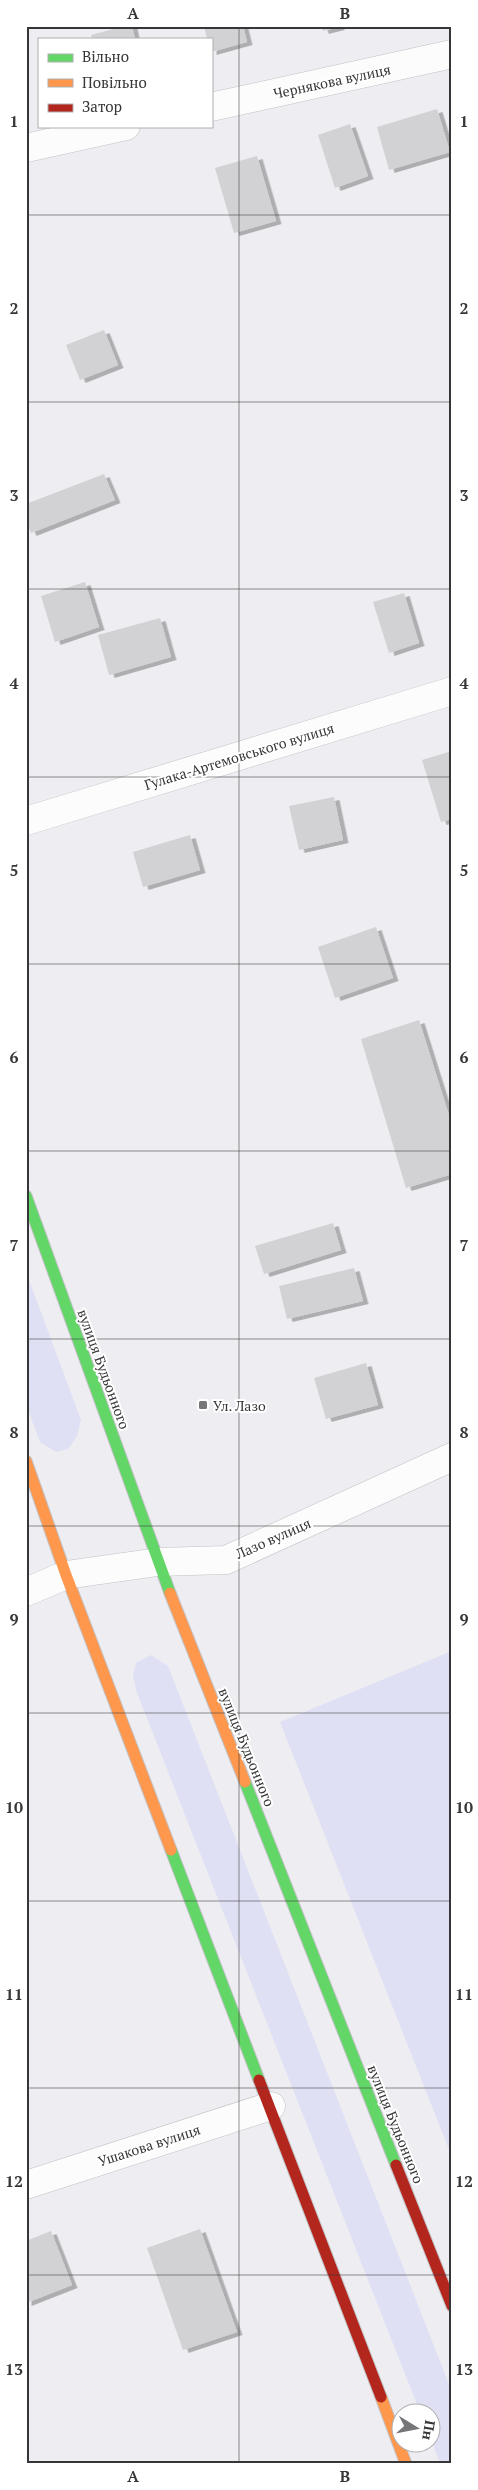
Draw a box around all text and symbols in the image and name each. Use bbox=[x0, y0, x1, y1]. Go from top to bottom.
text: A bbox=[127, 2, 139, 24]
text: B bbox=[340, 2, 350, 24]
legend bbox=[38, 38, 212, 128]
text: Вільно bbox=[82, 46, 129, 66]
street label: Чернякова вулиця bbox=[272, 59, 392, 103]
text: Повільно bbox=[82, 72, 147, 92]
text: Затор bbox=[82, 96, 122, 116]
text: 1 bbox=[9, 110, 19, 132]
text: 1 bbox=[459, 110, 469, 132]
text: 2 bbox=[9, 297, 19, 319]
text: 2 bbox=[459, 297, 469, 319]
text: 3 bbox=[9, 484, 19, 506]
text: 3 bbox=[459, 484, 469, 506]
text: 4 bbox=[9, 672, 19, 694]
text: 4 bbox=[459, 672, 469, 694]
street label: Гулака-Артемовського вулиця bbox=[142, 718, 336, 794]
text: 5 bbox=[9, 859, 19, 881]
text: 5 bbox=[459, 859, 469, 881]
text: 6 bbox=[9, 1046, 19, 1068]
text: 6 bbox=[459, 1046, 469, 1068]
text: 7 bbox=[9, 1234, 19, 1256]
text: 7 bbox=[459, 1234, 469, 1256]
street label: вулиця Будьонного bbox=[73, 1306, 135, 1432]
place label: Ул. Лазо bbox=[213, 1396, 266, 1415]
marker: Ул. Лазо bbox=[197, 1399, 209, 1411]
text: 8 bbox=[9, 1421, 19, 1443]
text: 8 bbox=[459, 1421, 469, 1443]
street label: Лазо вулиця bbox=[232, 1513, 314, 1563]
text: 9 bbox=[9, 1608, 19, 1630]
text: 9 bbox=[459, 1608, 469, 1630]
street label: вулиця Будьонного bbox=[215, 1685, 280, 1809]
text: 10 bbox=[5, 1796, 23, 1818]
text: 10 bbox=[455, 1796, 473, 1818]
text: 11 bbox=[5, 1983, 23, 2005]
text: 11 bbox=[455, 1983, 473, 2005]
street label: вулиця Будьонного bbox=[364, 2062, 429, 2186]
street label: Ушакова вулиця bbox=[95, 2120, 203, 2170]
text: 12 bbox=[5, 2170, 23, 2192]
text: 12 bbox=[455, 2170, 473, 2192]
text: 13 bbox=[5, 2358, 23, 2380]
text: 13 bbox=[455, 2358, 473, 2380]
north arrow bbox=[390, 2402, 440, 2452]
text: Пн bbox=[418, 2419, 440, 2442]
text: A bbox=[127, 2465, 139, 2487]
text: B bbox=[340, 2465, 350, 2487]

